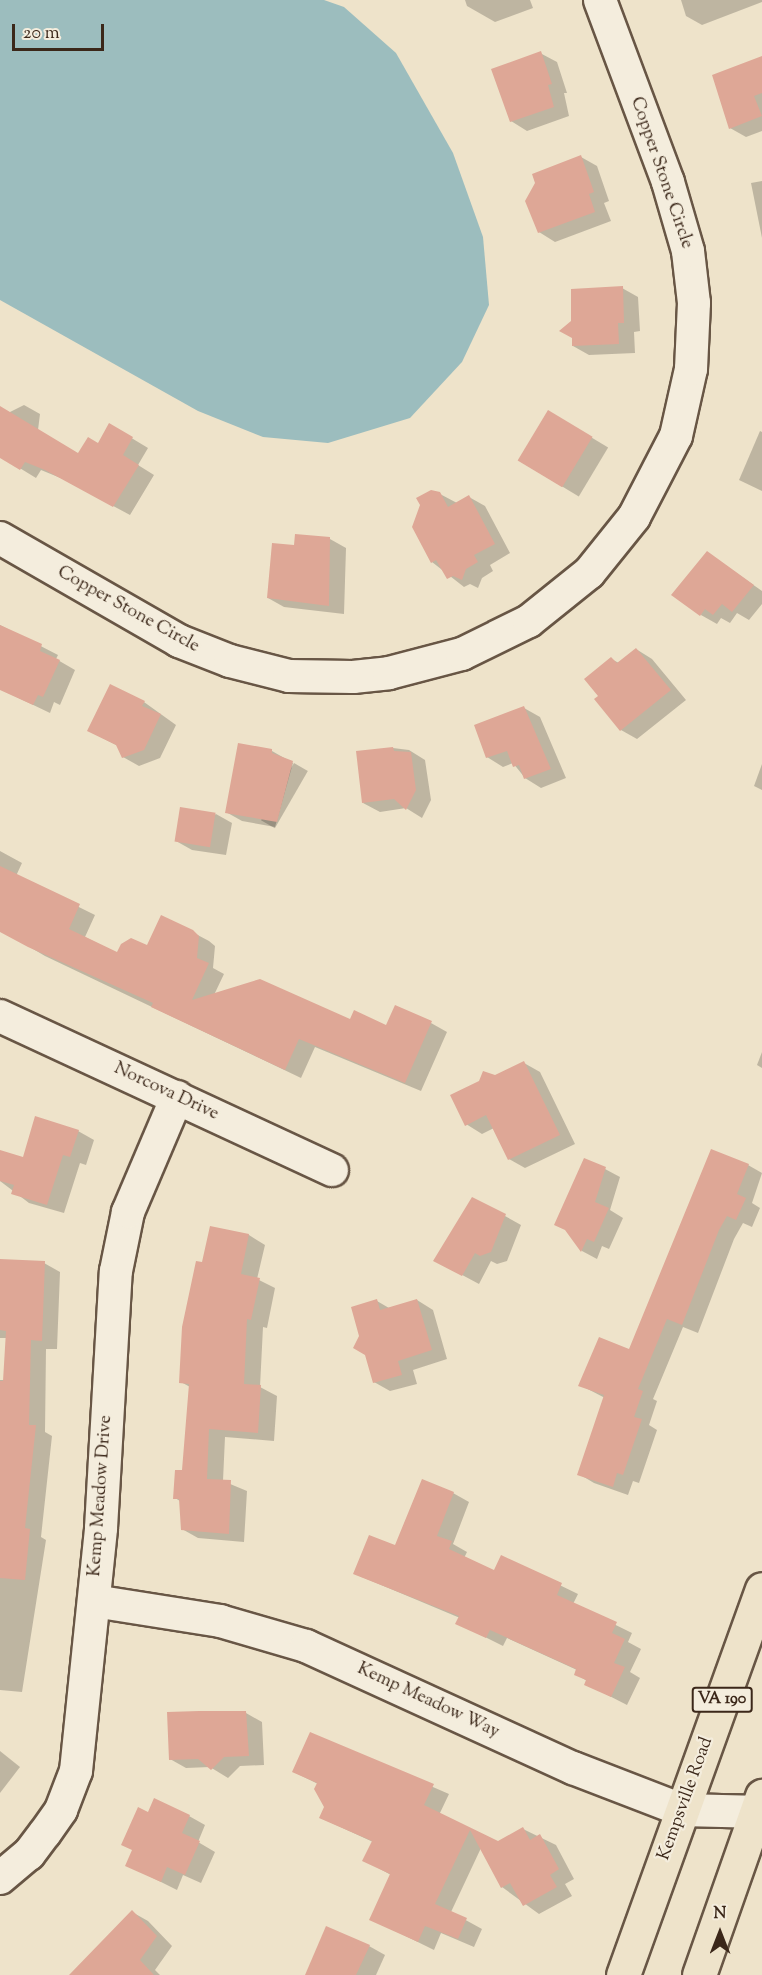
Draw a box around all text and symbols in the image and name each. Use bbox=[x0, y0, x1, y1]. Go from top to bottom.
scale bar bbox=[15, 12, 106, 50]
text: 20 m bbox=[23, 21, 60, 47]
street label: Copper Stone Circle bbox=[625, 94, 697, 252]
street label: Copper Stone Circle bbox=[53, 562, 203, 658]
street label: Norcova Drive bbox=[110, 1058, 222, 1126]
street label: Kemp Meadow Drive bbox=[85, 1415, 117, 1577]
street label: Kemp Meadow Way bbox=[353, 1659, 503, 1743]
road number: VA 190 bbox=[690, 1687, 754, 1713]
street label: Kempsville Road bbox=[654, 1734, 718, 1864]
north arrow bbox=[690, 1903, 750, 1963]
text: N bbox=[714, 1903, 726, 1926]

